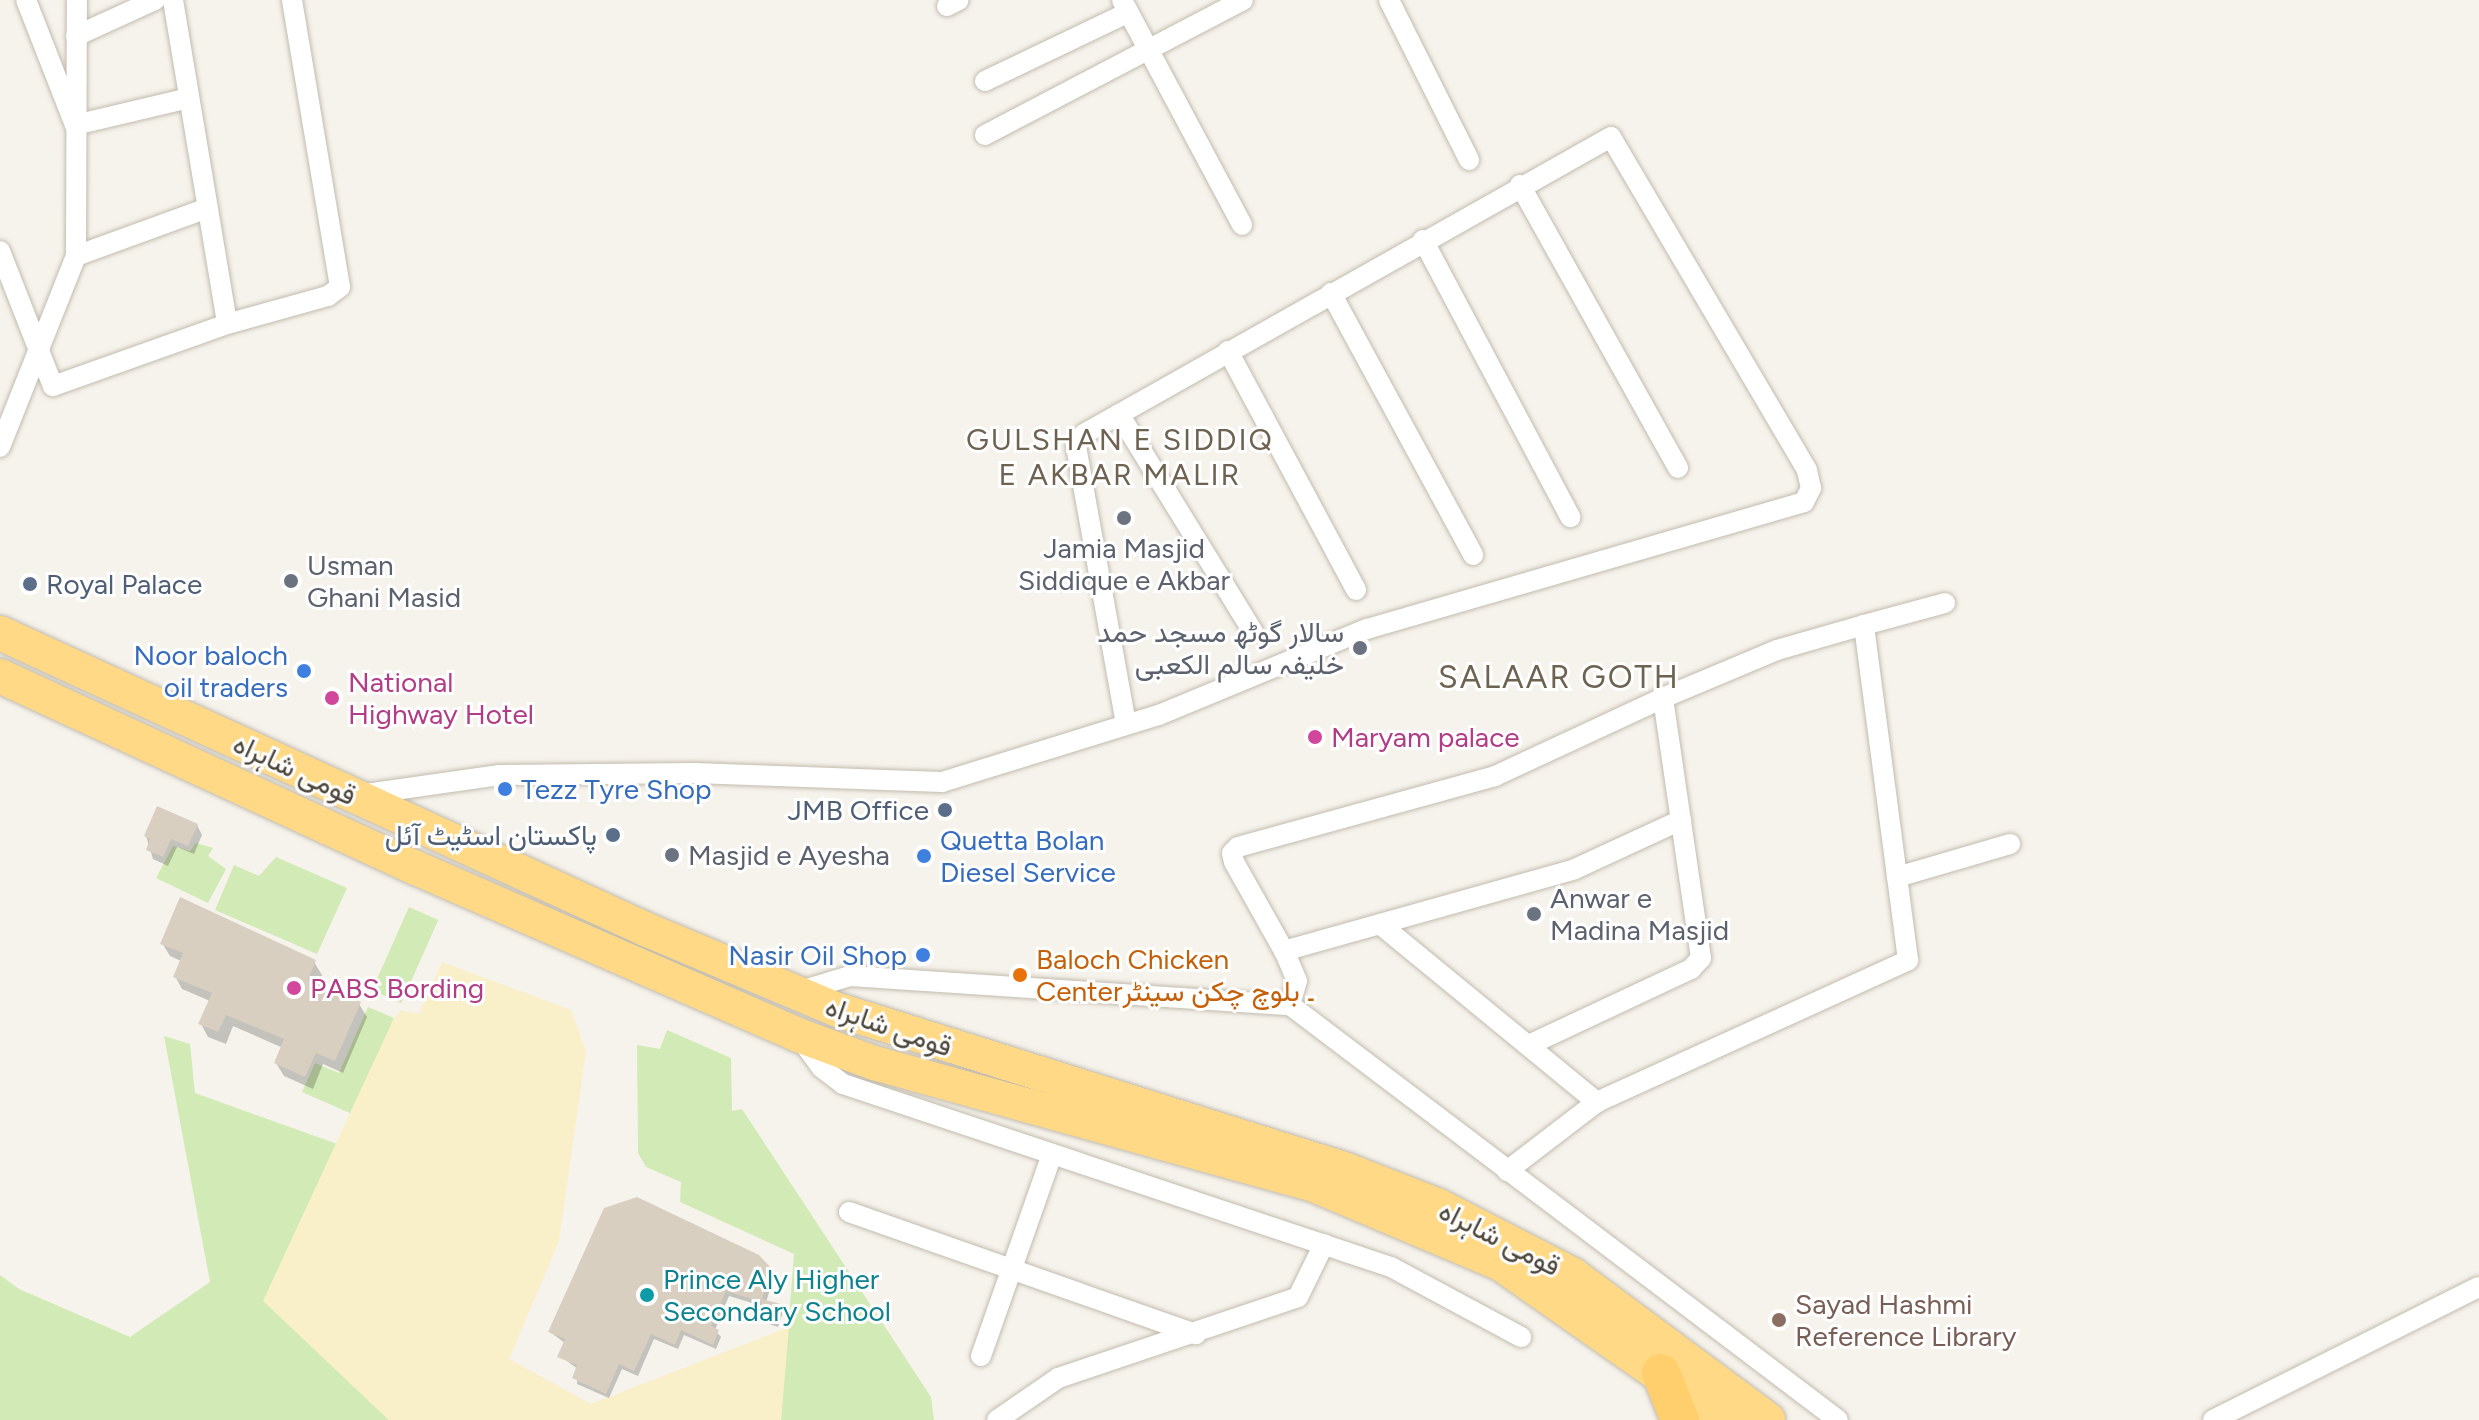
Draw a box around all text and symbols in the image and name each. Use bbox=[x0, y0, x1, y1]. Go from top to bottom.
district label: GULSHAN E SIDDIQ E AKBAR MALIR bbox=[966, 422, 1274, 492]
marker: Jamia Masjid Siddique e Akbar bbox=[1115, 509, 1133, 527]
place label: Jamia Masjid Siddique e Akbar bbox=[1018, 531, 1230, 597]
place label: Usman Ghani Masid bbox=[307, 548, 461, 614]
place label: Royal Palace bbox=[46, 567, 202, 601]
marker: Usman Ghani Masid bbox=[282, 572, 300, 590]
marker: Royal Palace bbox=[21, 575, 39, 593]
place label: سالار گوٹھ مسجد حمد خلیفہ سالم الکعبی bbox=[1097, 615, 1344, 681]
place label: Noor baloch oil traders bbox=[134, 638, 288, 704]
marker: سالار گوٹھ مسجد حمد خلیفہ سالم الکعبی bbox=[1351, 639, 1369, 657]
district label: SALAAR GOTH bbox=[1438, 658, 1680, 696]
marker: Noor baloch oil traders bbox=[295, 662, 313, 680]
place label: National Highway Hotel bbox=[348, 665, 534, 731]
marker: National Highway Hotel bbox=[323, 689, 341, 707]
place label: Maryam palace bbox=[1331, 720, 1520, 754]
street label: قومی شاہراہ bbox=[228, 726, 362, 812]
marker: Maryam palace bbox=[1306, 728, 1324, 746]
place label: Tezz Tyre Shop bbox=[521, 772, 712, 806]
marker: Tezz Tyre Shop bbox=[496, 780, 514, 798]
place label: JMB Office bbox=[788, 793, 929, 827]
marker: JMB Office bbox=[936, 801, 954, 819]
place label: پاکستان اسٹیٹ آئل bbox=[385, 818, 597, 852]
place label: Quetta Bolan Diesel Service bbox=[940, 823, 1116, 889]
marker: پاکستان اسٹیٹ آئل bbox=[604, 826, 622, 844]
place label: Masjid e Ayesha bbox=[688, 838, 890, 872]
marker: Masjid e Ayesha bbox=[663, 846, 681, 864]
marker: Quetta Bolan Diesel Service bbox=[915, 847, 933, 865]
place label: Anwar e Madina Masjid bbox=[1550, 881, 1729, 947]
marker: Anwar e Madina Masjid bbox=[1525, 905, 1543, 923]
place label: Nasir Oil Shop bbox=[728, 938, 907, 972]
place label: Baloch Chicken Center۔ بلوچ چکن سینٹر bbox=[1036, 942, 1315, 1008]
marker: Nasir Oil Shop bbox=[914, 946, 932, 964]
marker: Baloch Chicken Center۔ بلوچ چکن سینٹر bbox=[1011, 966, 1029, 984]
place label: PABS Bording bbox=[310, 971, 484, 1005]
marker: PABS Bording bbox=[285, 979, 303, 997]
street label: قومی شاہراہ bbox=[821, 989, 957, 1063]
street label: قومی شاہراہ bbox=[1434, 1193, 1566, 1283]
place label: Prince Aly Higher Secondary School bbox=[663, 1262, 891, 1328]
marker: Prince Aly Higher Secondary School bbox=[638, 1286, 656, 1304]
place label: Sayad Hashmi Reference Library bbox=[1795, 1287, 2016, 1353]
marker: Sayad Hashmi Reference Library bbox=[1770, 1311, 1788, 1329]

